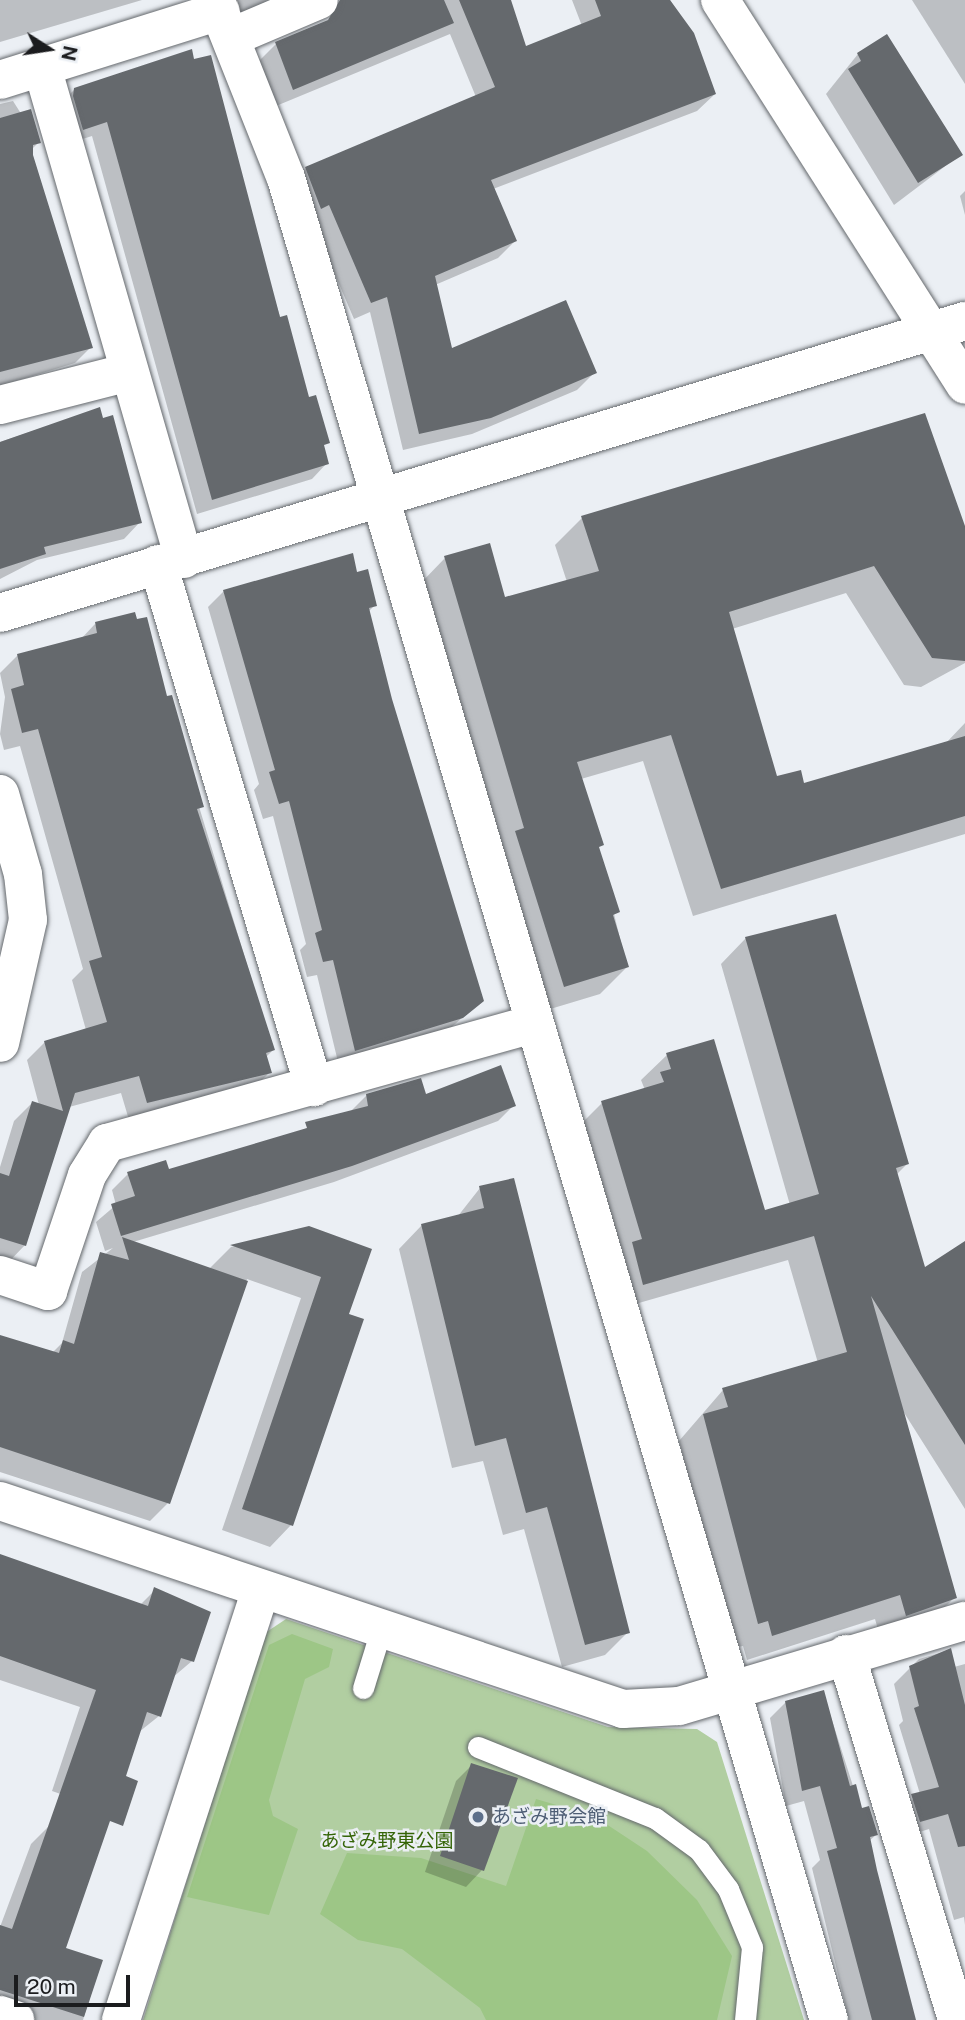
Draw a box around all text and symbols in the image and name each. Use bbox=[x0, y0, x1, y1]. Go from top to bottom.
north arrow bbox=[14, 14, 84, 84]
text: N bbox=[57, 44, 82, 63]
place label: あざみ野会館 bbox=[492, 1806, 606, 1828]
marker: あざみ野会館 bbox=[470, 1809, 486, 1825]
park label: あざみ野東公園 bbox=[321, 1830, 453, 1852]
scale bar bbox=[18, 1960, 133, 2004]
text: 20 m bbox=[27, 1974, 76, 1999]

